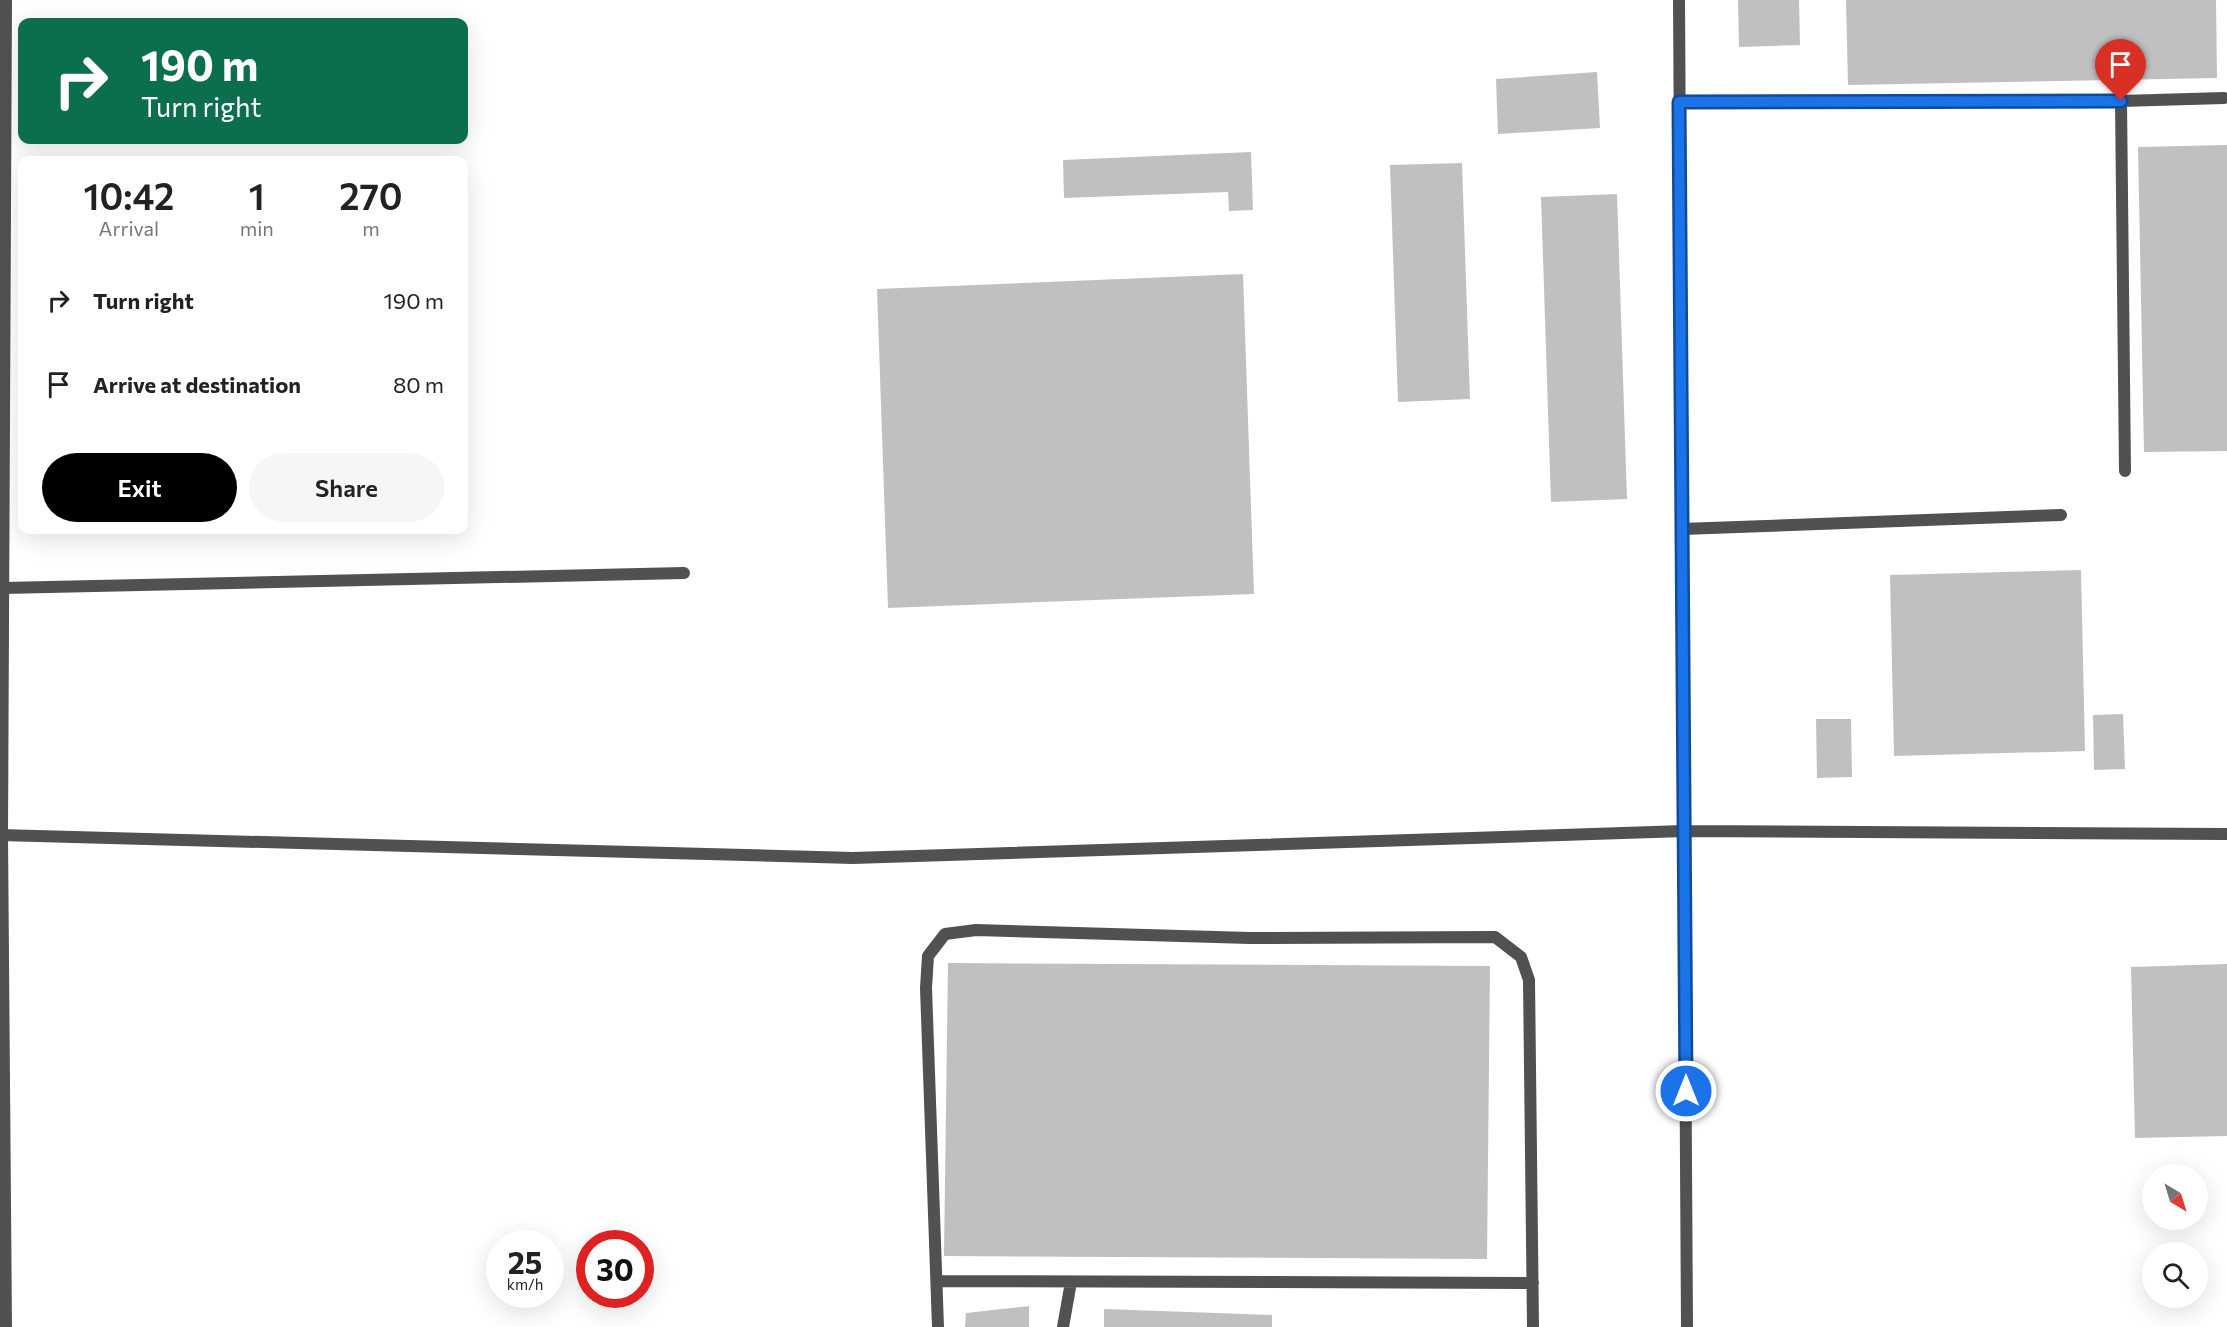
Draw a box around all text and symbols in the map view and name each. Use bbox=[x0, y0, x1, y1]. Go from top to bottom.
text: 190 m bbox=[141, 38, 259, 90]
pin bbox=[2095, 39, 2146, 101]
icon: right bbox=[42, 42, 120, 120]
icon: arrive bbox=[2104, 48, 2137, 81]
text: Turn right bbox=[141, 90, 261, 123]
text: 10:42 bbox=[83, 173, 174, 217]
text: 1 bbox=[249, 173, 265, 217]
text: 270 bbox=[339, 173, 403, 217]
text: Arrival bbox=[99, 216, 159, 240]
text: min bbox=[240, 216, 274, 240]
text: m bbox=[362, 216, 380, 240]
icon: right bbox=[42, 284, 75, 317]
text: Turn right bbox=[93, 287, 194, 314]
text: 190 m bbox=[383, 287, 444, 314]
icon: arrive bbox=[42, 368, 75, 401]
text: Arrive at destination bbox=[93, 371, 301, 398]
text: 80 m bbox=[393, 371, 444, 398]
button: Exit bbox=[42, 453, 237, 522]
button: Share bbox=[249, 453, 444, 522]
position arrow bbox=[1654, 1059, 1718, 1123]
north arrow bbox=[2142, 1164, 2208, 1230]
map controls bbox=[2142, 1164, 2208, 1308]
speed limit sign: 30 bbox=[576, 1230, 654, 1308]
button: search bbox=[2142, 1242, 2208, 1308]
text: 25 bbox=[508, 1243, 542, 1280]
text: km/h bbox=[507, 1275, 543, 1293]

